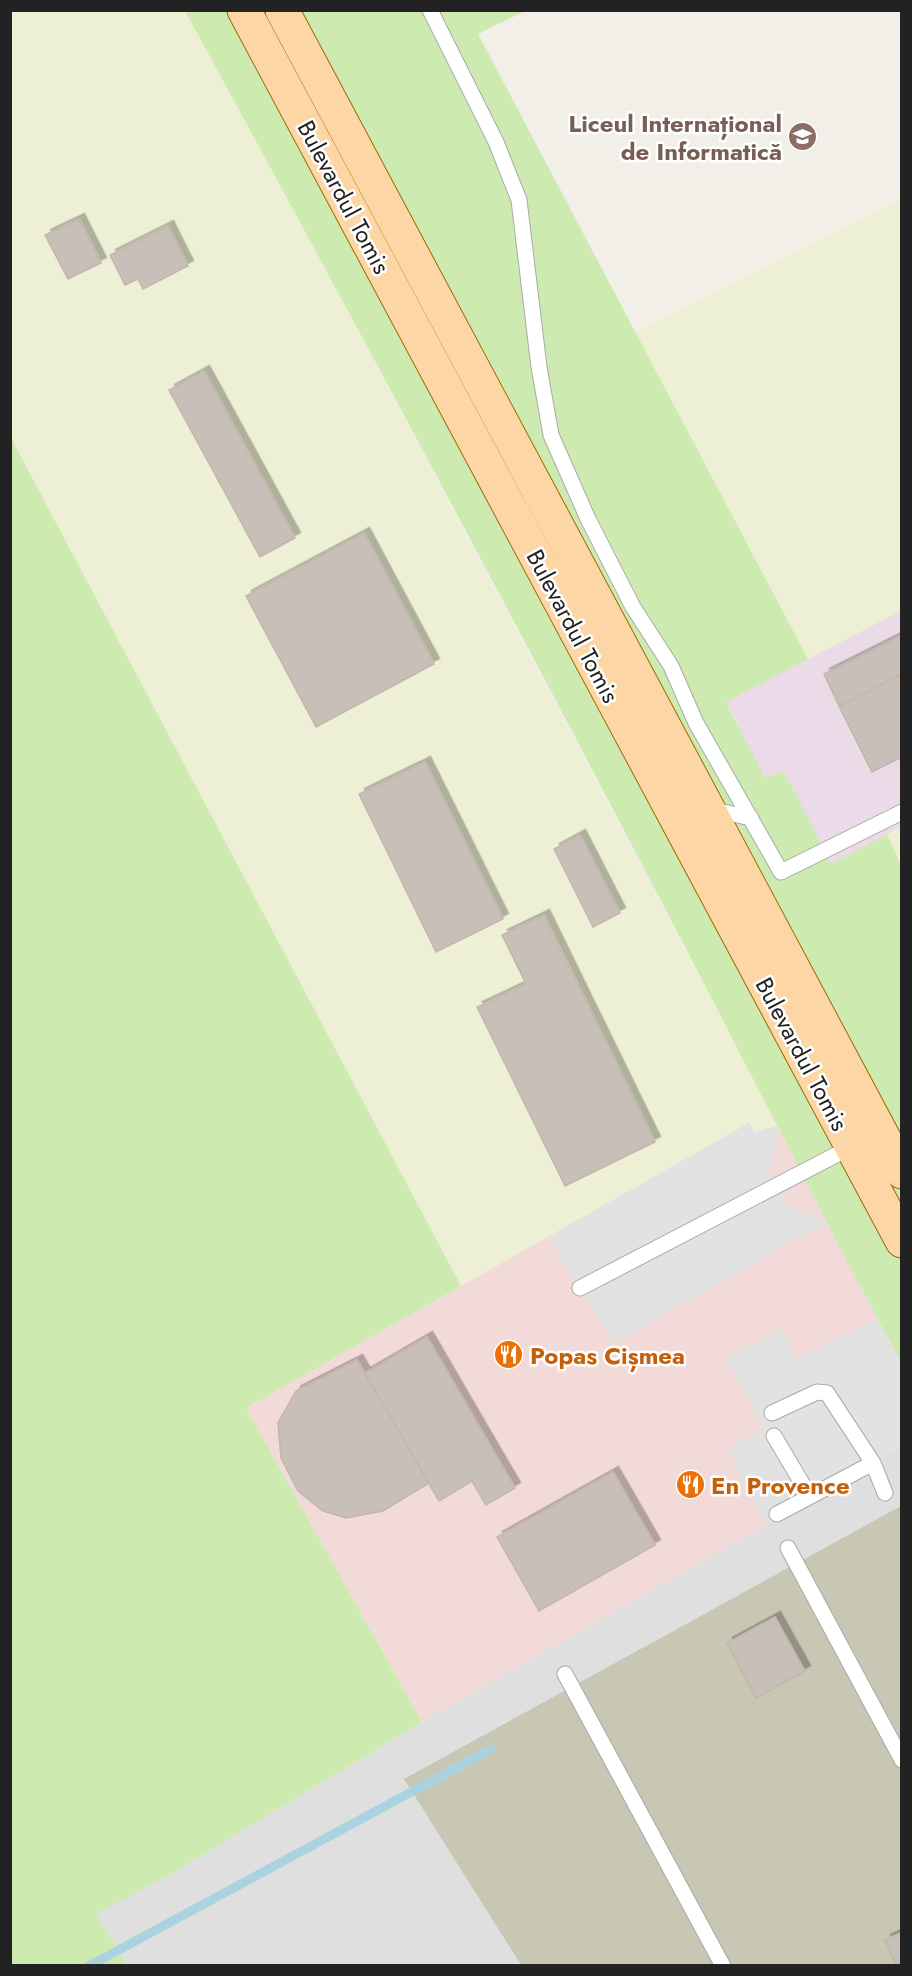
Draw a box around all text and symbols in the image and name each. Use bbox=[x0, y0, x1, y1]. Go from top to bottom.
place label: Liceul Internațional de Informatică bbox=[569, 106, 782, 169]
street label: Bulevardul Tomis bbox=[289, 114, 399, 280]
school or university icon: Liceul Internațional de Informatică bbox=[787, 121, 819, 153]
street label: Bulevardul Tomis bbox=[518, 543, 628, 709]
street label: Bulevardul Tomis bbox=[747, 971, 857, 1137]
place label: Popas Cișmea bbox=[530, 1338, 685, 1373]
restaurant icon: Popas Cișmea bbox=[493, 1339, 525, 1371]
place label: En Provence bbox=[711, 1468, 850, 1503]
restaurant icon: En Provence bbox=[674, 1469, 706, 1501]

